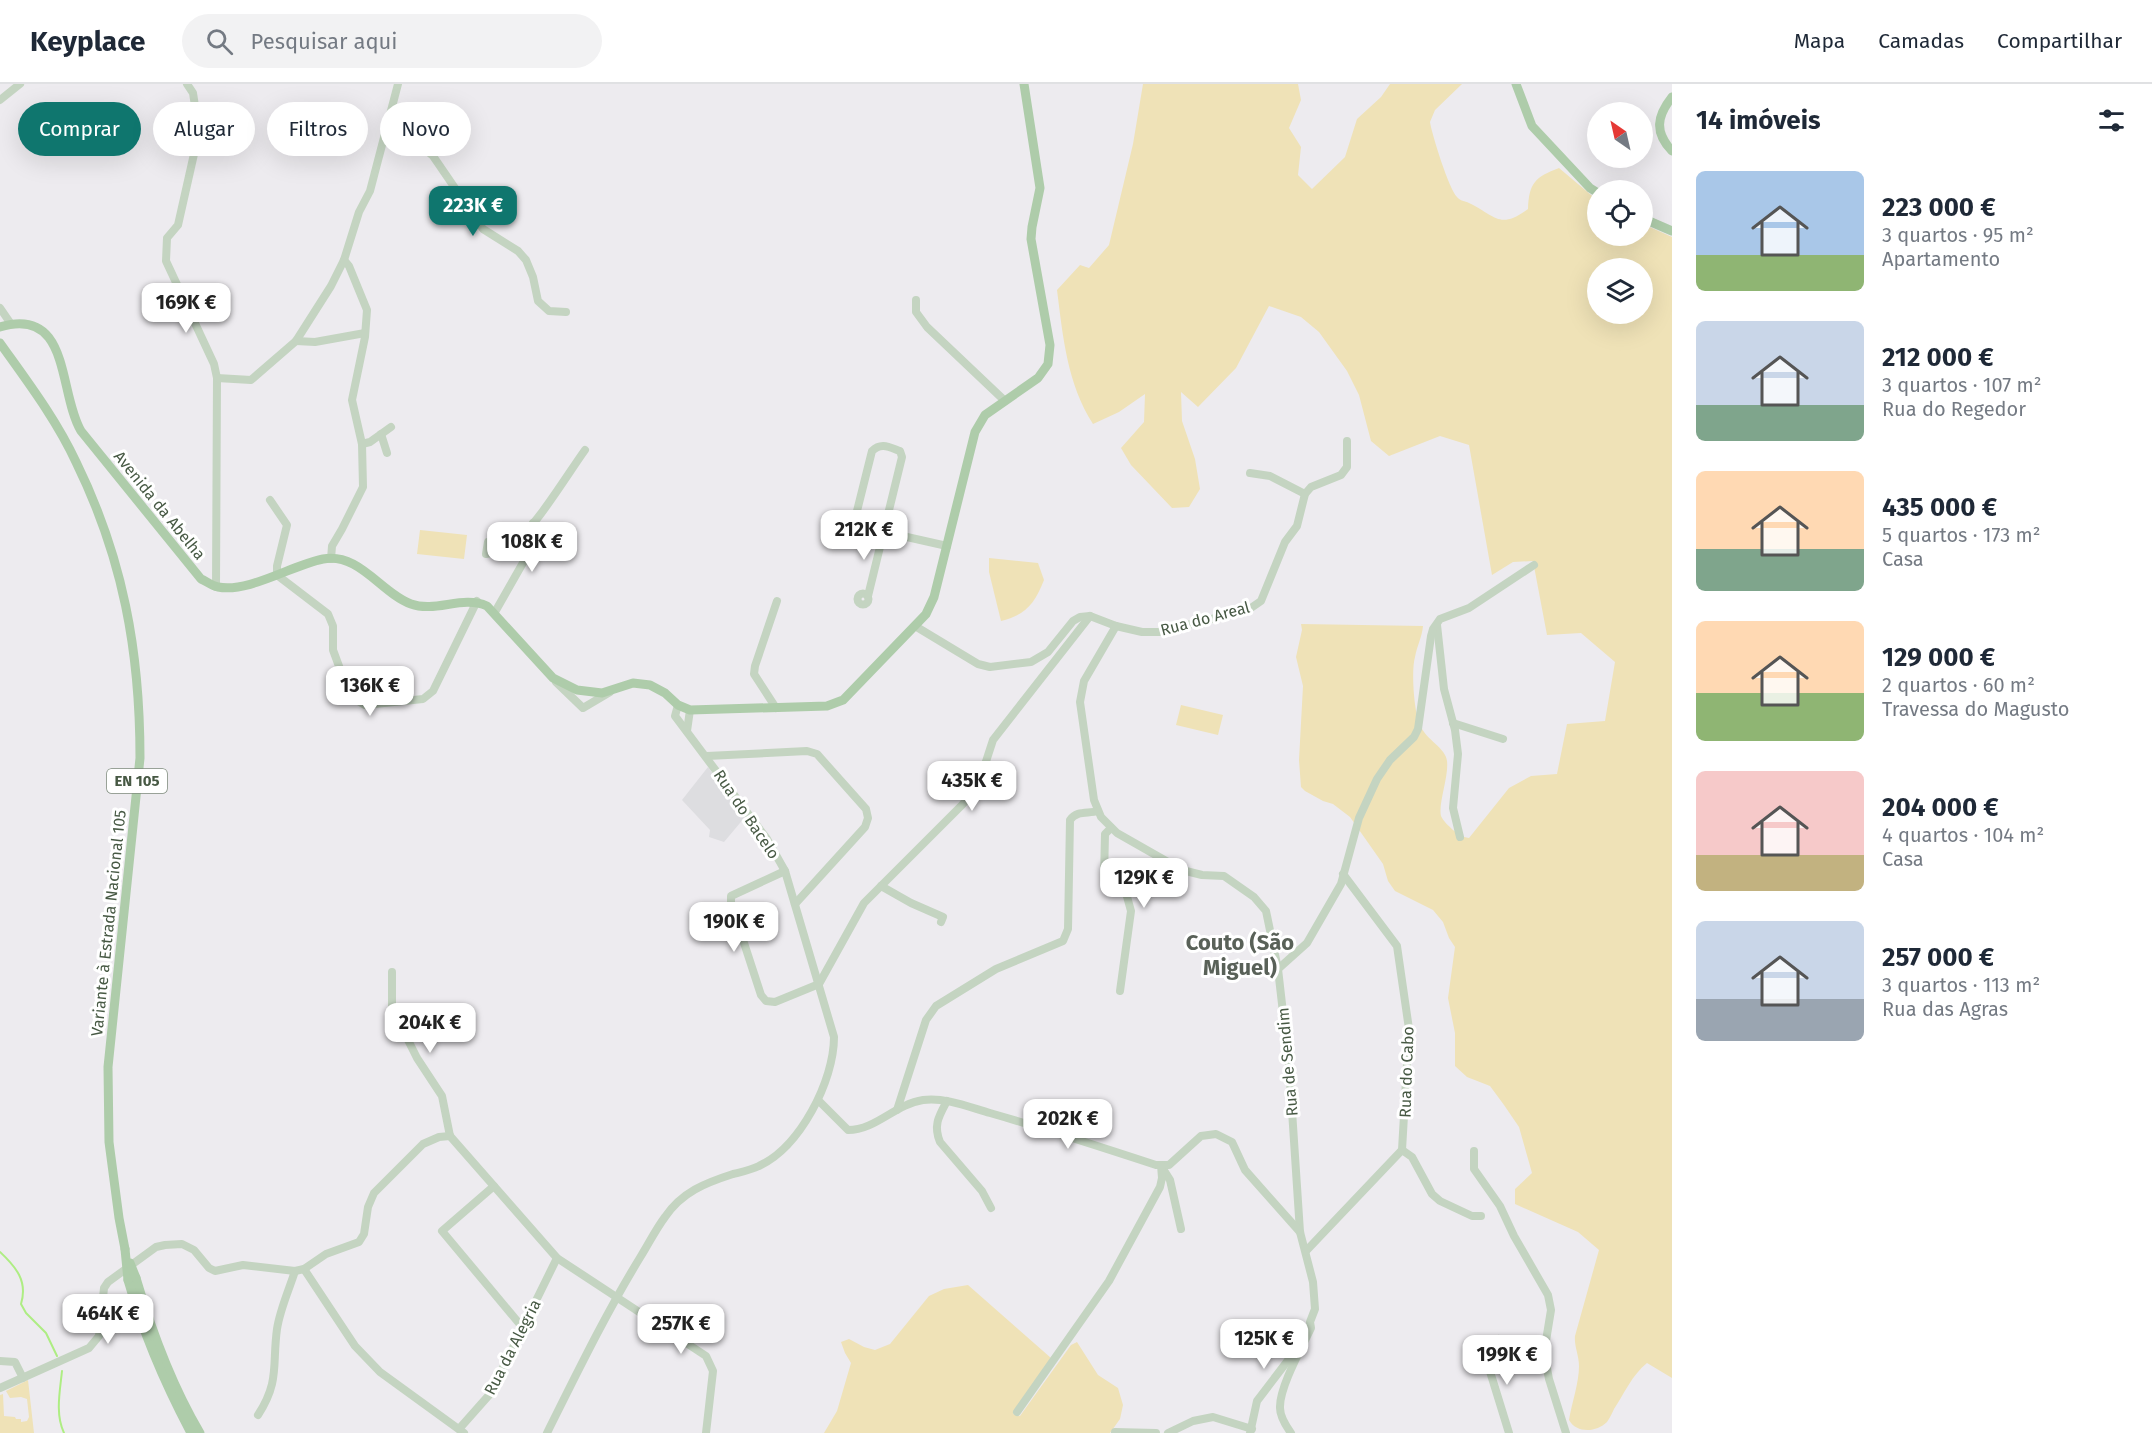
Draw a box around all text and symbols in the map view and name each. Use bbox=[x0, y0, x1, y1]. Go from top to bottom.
search box bbox=[182, 14, 602, 68]
text: Keyplace bbox=[30, 25, 146, 58]
icon: search bbox=[203, 25, 236, 58]
text: Pesquisar aqui bbox=[251, 28, 398, 55]
text: Mapa bbox=[1794, 28, 1845, 54]
text: Camadas bbox=[1878, 28, 1964, 54]
text: Compartilhar bbox=[1997, 28, 2122, 54]
chip: Comprar bbox=[18, 102, 141, 156]
chip: Alugar bbox=[153, 102, 255, 156]
chip: Filtros bbox=[267, 102, 368, 156]
chip: Novo bbox=[380, 102, 471, 156]
north arrow bbox=[1587, 102, 1653, 168]
map controls bbox=[1587, 102, 1653, 324]
icon: filters bbox=[2095, 104, 2128, 137]
text: 14 imóveis bbox=[1696, 105, 1821, 136]
button: locate bbox=[1587, 180, 1653, 246]
pin: 223K € bbox=[424, 186, 522, 237]
text: 223 000 € bbox=[1882, 192, 1996, 223]
text: 223K € bbox=[443, 193, 503, 217]
icon: home bbox=[1744, 195, 1816, 267]
text: 3 quartos · 95 m² bbox=[1882, 223, 2034, 247]
text: Apartamento bbox=[1882, 247, 2000, 271]
button: layers bbox=[1587, 258, 1653, 324]
pin: 169K € bbox=[137, 283, 235, 334]
text: 169K € bbox=[156, 290, 216, 314]
text: 212 000 € bbox=[1882, 342, 1994, 373]
icon: home bbox=[1744, 345, 1816, 417]
text: 3 quartos · 107 m² bbox=[1882, 373, 2041, 397]
text: Rua do Regedor bbox=[1882, 397, 2026, 421]
street label: Avenida da Abelha bbox=[110, 447, 209, 564]
text: 435 000 € bbox=[1882, 492, 1997, 523]
icon: home bbox=[1744, 495, 1816, 567]
pin: 212K € bbox=[815, 510, 913, 561]
text: 212K € bbox=[835, 517, 893, 541]
pin: 108K € bbox=[483, 522, 581, 573]
text: 5 quartos · 173 m² bbox=[1882, 523, 2041, 547]
text: 108K € bbox=[501, 529, 563, 553]
text: Casa bbox=[1882, 547, 1924, 571]
street label: Rua do Areal bbox=[1158, 597, 1252, 640]
text: 129 000 € bbox=[1882, 642, 1995, 673]
icon: home bbox=[1744, 645, 1816, 717]
pin: 136K € bbox=[321, 666, 419, 717]
text: 136K € bbox=[340, 673, 400, 697]
text: 2 quartos · 60 m² bbox=[1882, 673, 2035, 697]
text: Travessa do Magusto bbox=[1882, 697, 2069, 721]
pin: 435K € bbox=[923, 761, 1021, 812]
street label: Rua do Bacelo bbox=[710, 766, 783, 863]
text: 435K € bbox=[941, 768, 1003, 792]
road number: EN 105 bbox=[107, 769, 167, 793]
text: 204 000 € bbox=[1882, 792, 1999, 823]
icon: home bbox=[1744, 795, 1816, 867]
street label: Variante à Estrada Nacional 105 bbox=[87, 809, 130, 1037]
text: 4 quartos · 104 m² bbox=[1882, 823, 2044, 847]
text: Casa bbox=[1882, 847, 1924, 871]
pin: 129K € bbox=[1095, 858, 1193, 909]
text: 129K € bbox=[1114, 865, 1174, 889]
pin: 190K € bbox=[685, 902, 783, 953]
text: 190K € bbox=[703, 909, 765, 933]
district label: Couto (São Miguel) bbox=[1186, 929, 1294, 981]
text: 257 000 € bbox=[1882, 942, 1994, 973]
icon: home bbox=[1744, 945, 1816, 1017]
text: 3 quartos · 113 m² bbox=[1882, 973, 2040, 997]
text: Rua das Agras bbox=[1882, 997, 2008, 1021]
pin: 204K € bbox=[381, 1003, 479, 1054]
street label: Rua de Sendim bbox=[1273, 1007, 1302, 1117]
text: 204K € bbox=[399, 1010, 461, 1034]
street label: Rua do Cabo bbox=[1395, 1026, 1418, 1118]
pin: 202K € bbox=[1019, 1099, 1117, 1150]
text: 202K € bbox=[1037, 1106, 1099, 1130]
pin: 464K € bbox=[59, 1294, 157, 1345]
street label: Rua da Alegria bbox=[480, 1296, 545, 1398]
text: 464K € bbox=[76, 1301, 140, 1325]
pin: 257K € bbox=[632, 1304, 730, 1355]
text: 257K € bbox=[651, 1311, 711, 1335]
pin: 125K € bbox=[1215, 1319, 1313, 1370]
text: 125K € bbox=[1234, 1326, 1294, 1350]
pin: 199K € bbox=[1458, 1335, 1556, 1386]
text: 199K € bbox=[1477, 1342, 1537, 1366]

